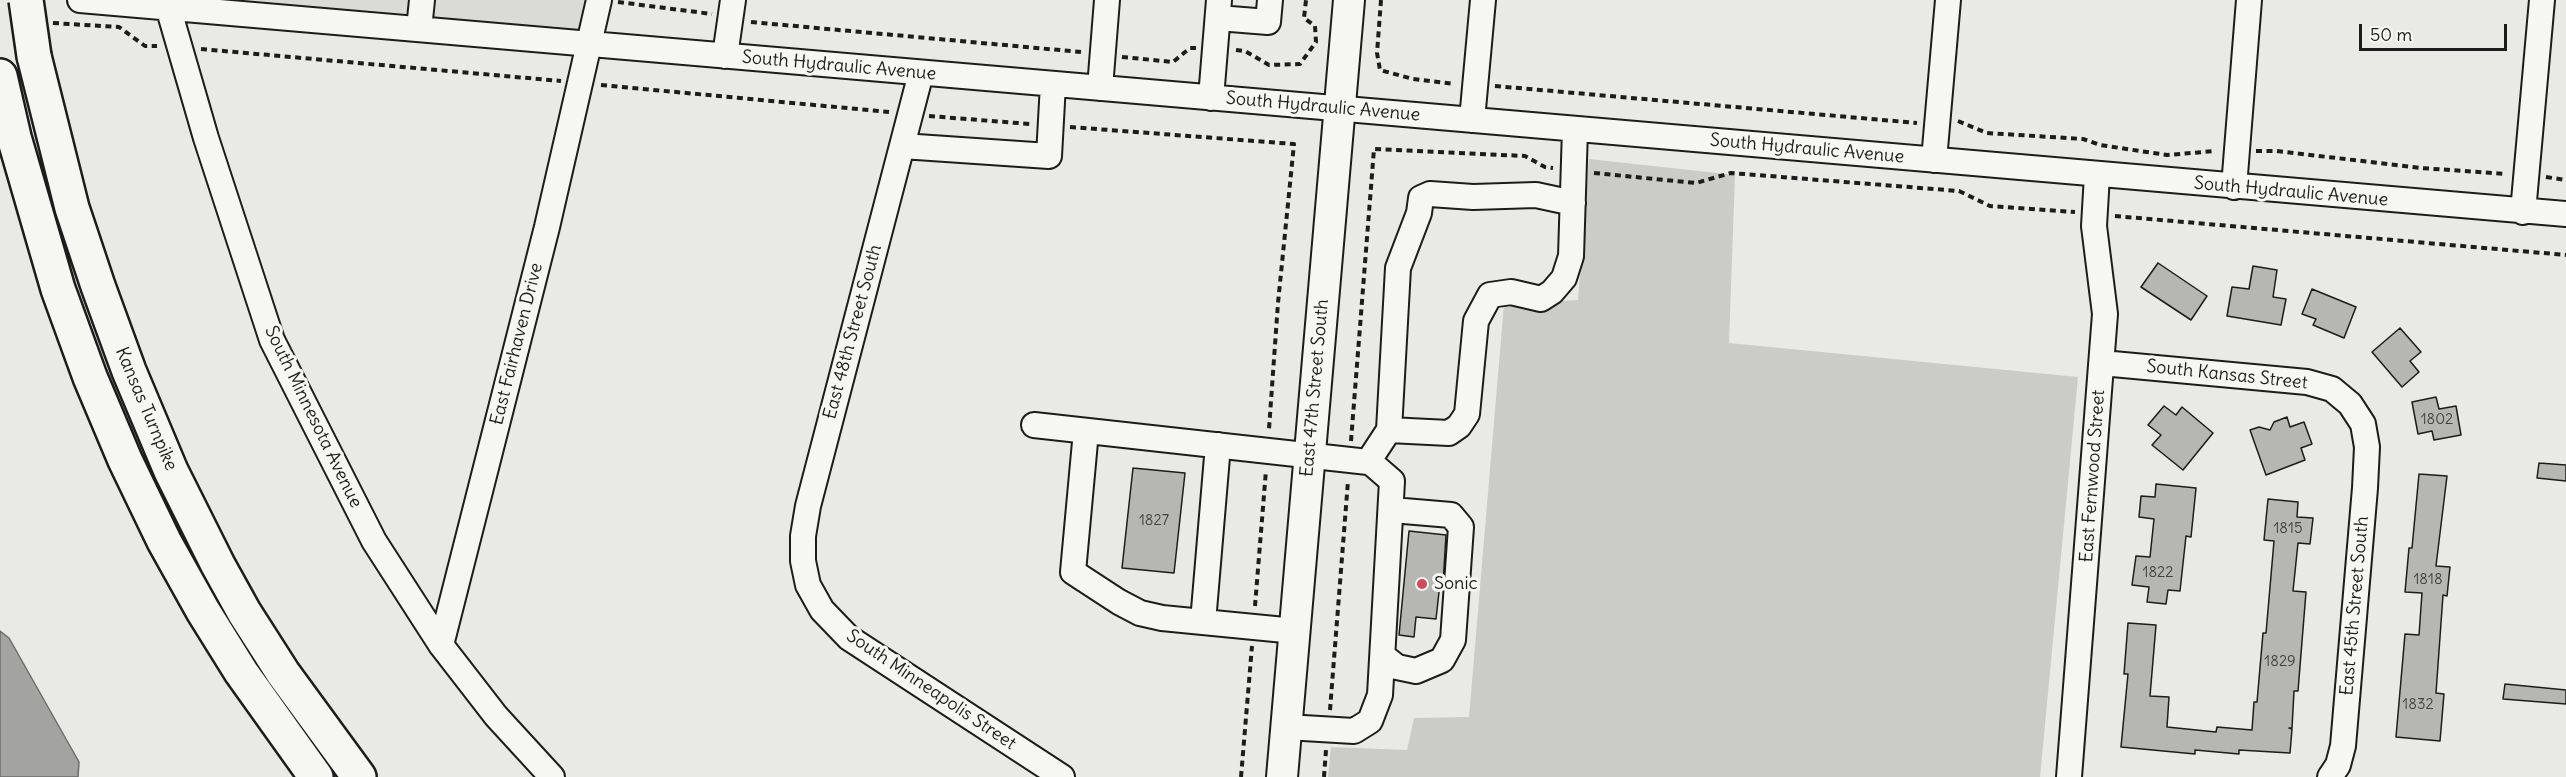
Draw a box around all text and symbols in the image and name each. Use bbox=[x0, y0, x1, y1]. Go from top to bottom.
scale bar bbox=[2362, 12, 2510, 50]
text: 50 m bbox=[2370, 23, 2412, 46]
street label: South Hydraulic Avenue bbox=[741, 47, 937, 85]
street label: South Hydraulic Avenue bbox=[1225, 88, 1421, 126]
street label: South Hydraulic Avenue bbox=[1709, 130, 1905, 168]
street label: South Hydraulic Avenue bbox=[2193, 173, 2389, 211]
street label: East 48th Street South bbox=[819, 242, 887, 422]
street label: East Fairhaven Drive bbox=[486, 261, 548, 427]
street label: East 47th Street South bbox=[1296, 298, 1334, 478]
street label: South Minnesota Avenue bbox=[260, 323, 366, 511]
street label: Kansas Turnpike bbox=[110, 344, 182, 474]
street label: South Kansas Street bbox=[2145, 356, 2309, 394]
street label: East Fernwood Street bbox=[2076, 389, 2110, 563]
house number: 1802 bbox=[2421, 411, 2453, 429]
house number: 1827 bbox=[1139, 512, 1169, 530]
street label: East 45th Street South bbox=[2336, 515, 2374, 697]
house number: 1815 bbox=[2273, 520, 2303, 538]
house number: 1822 bbox=[2142, 564, 2174, 582]
house number: 1818 bbox=[2413, 571, 2443, 589]
place label: Sonic bbox=[1434, 573, 1478, 595]
marker: Sonic bbox=[1415, 577, 1429, 591]
street label: South Minneapolis Street bbox=[842, 625, 1020, 755]
house number: 1829 bbox=[2264, 653, 2296, 671]
house number: 1832 bbox=[2402, 696, 2434, 714]

